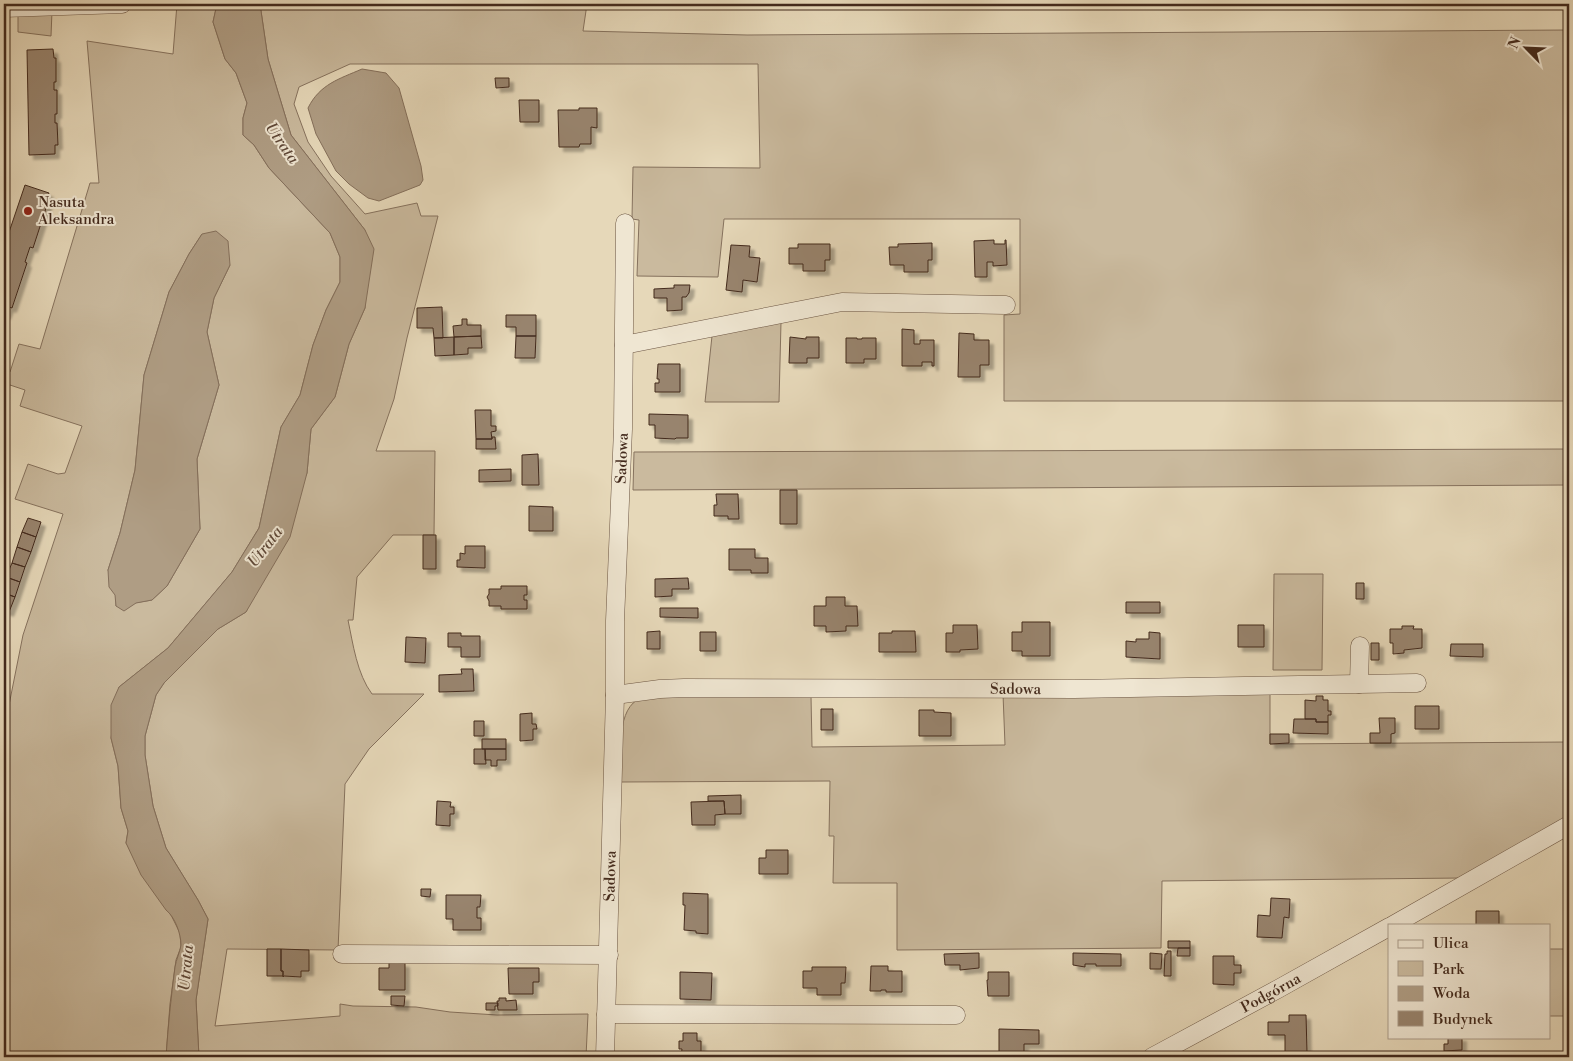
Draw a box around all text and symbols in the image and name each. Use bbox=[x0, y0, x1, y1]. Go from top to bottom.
north arrow bbox=[1500, 22, 1550, 72]
text: N bbox=[1505, 34, 1526, 52]
water label: Utrata bbox=[261, 118, 304, 168]
place label: Nasuta Aleksandra bbox=[37, 193, 115, 229]
marker: Nasuta Aleksandra bbox=[22, 205, 34, 217]
street label: Sadowa bbox=[611, 432, 632, 484]
water label: Utrata bbox=[243, 523, 287, 571]
street label: Sadowa bbox=[990, 679, 1041, 698]
street label: Sadowa bbox=[600, 850, 620, 902]
legend bbox=[1388, 924, 1550, 1038]
text: Ulica bbox=[1433, 934, 1469, 953]
water label: Utrata bbox=[174, 944, 198, 992]
text: Park bbox=[1433, 960, 1465, 979]
street label: Podgórna bbox=[1237, 968, 1305, 1017]
text: Woda bbox=[1432, 984, 1471, 1003]
text: Budynek bbox=[1432, 1010, 1494, 1029]

